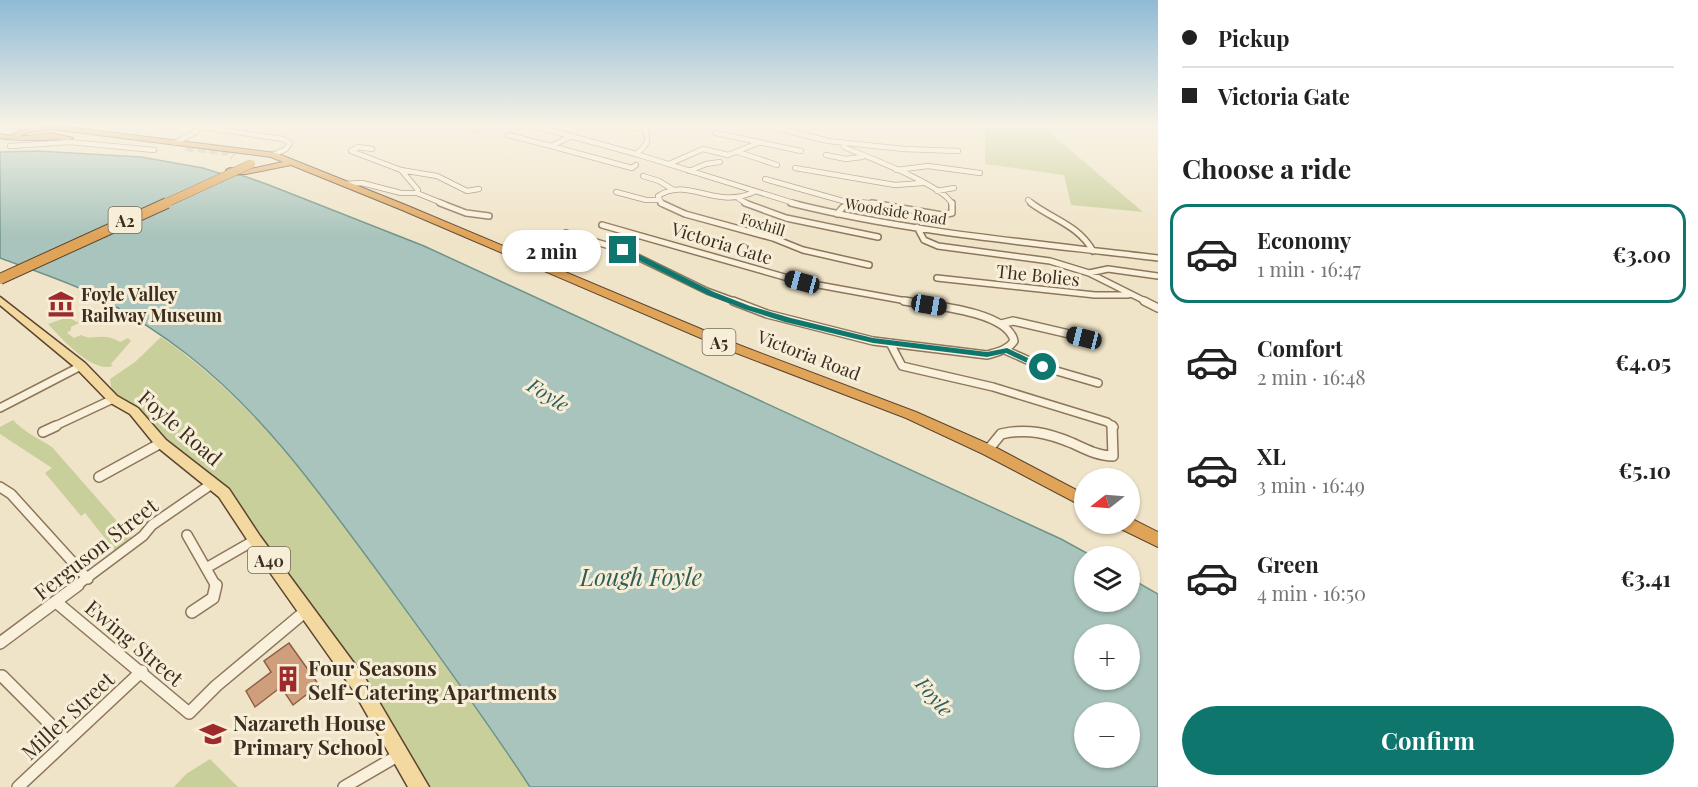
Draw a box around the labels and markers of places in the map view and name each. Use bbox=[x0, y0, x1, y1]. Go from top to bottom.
place label: Foyle Valley Railway Museum bbox=[81, 282, 223, 327]
museum icon: Foyle Valley Railway Museum bbox=[46, 289, 76, 319]
place label: Four Seasons Self-Catering Apartments bbox=[308, 653, 557, 705]
building icon: Four Seasons Self-Catering Apartments bbox=[273, 664, 303, 694]
place label: Nazareth House Primary School bbox=[233, 708, 386, 760]
school or university icon: Nazareth House Primary School bbox=[198, 719, 228, 749]

